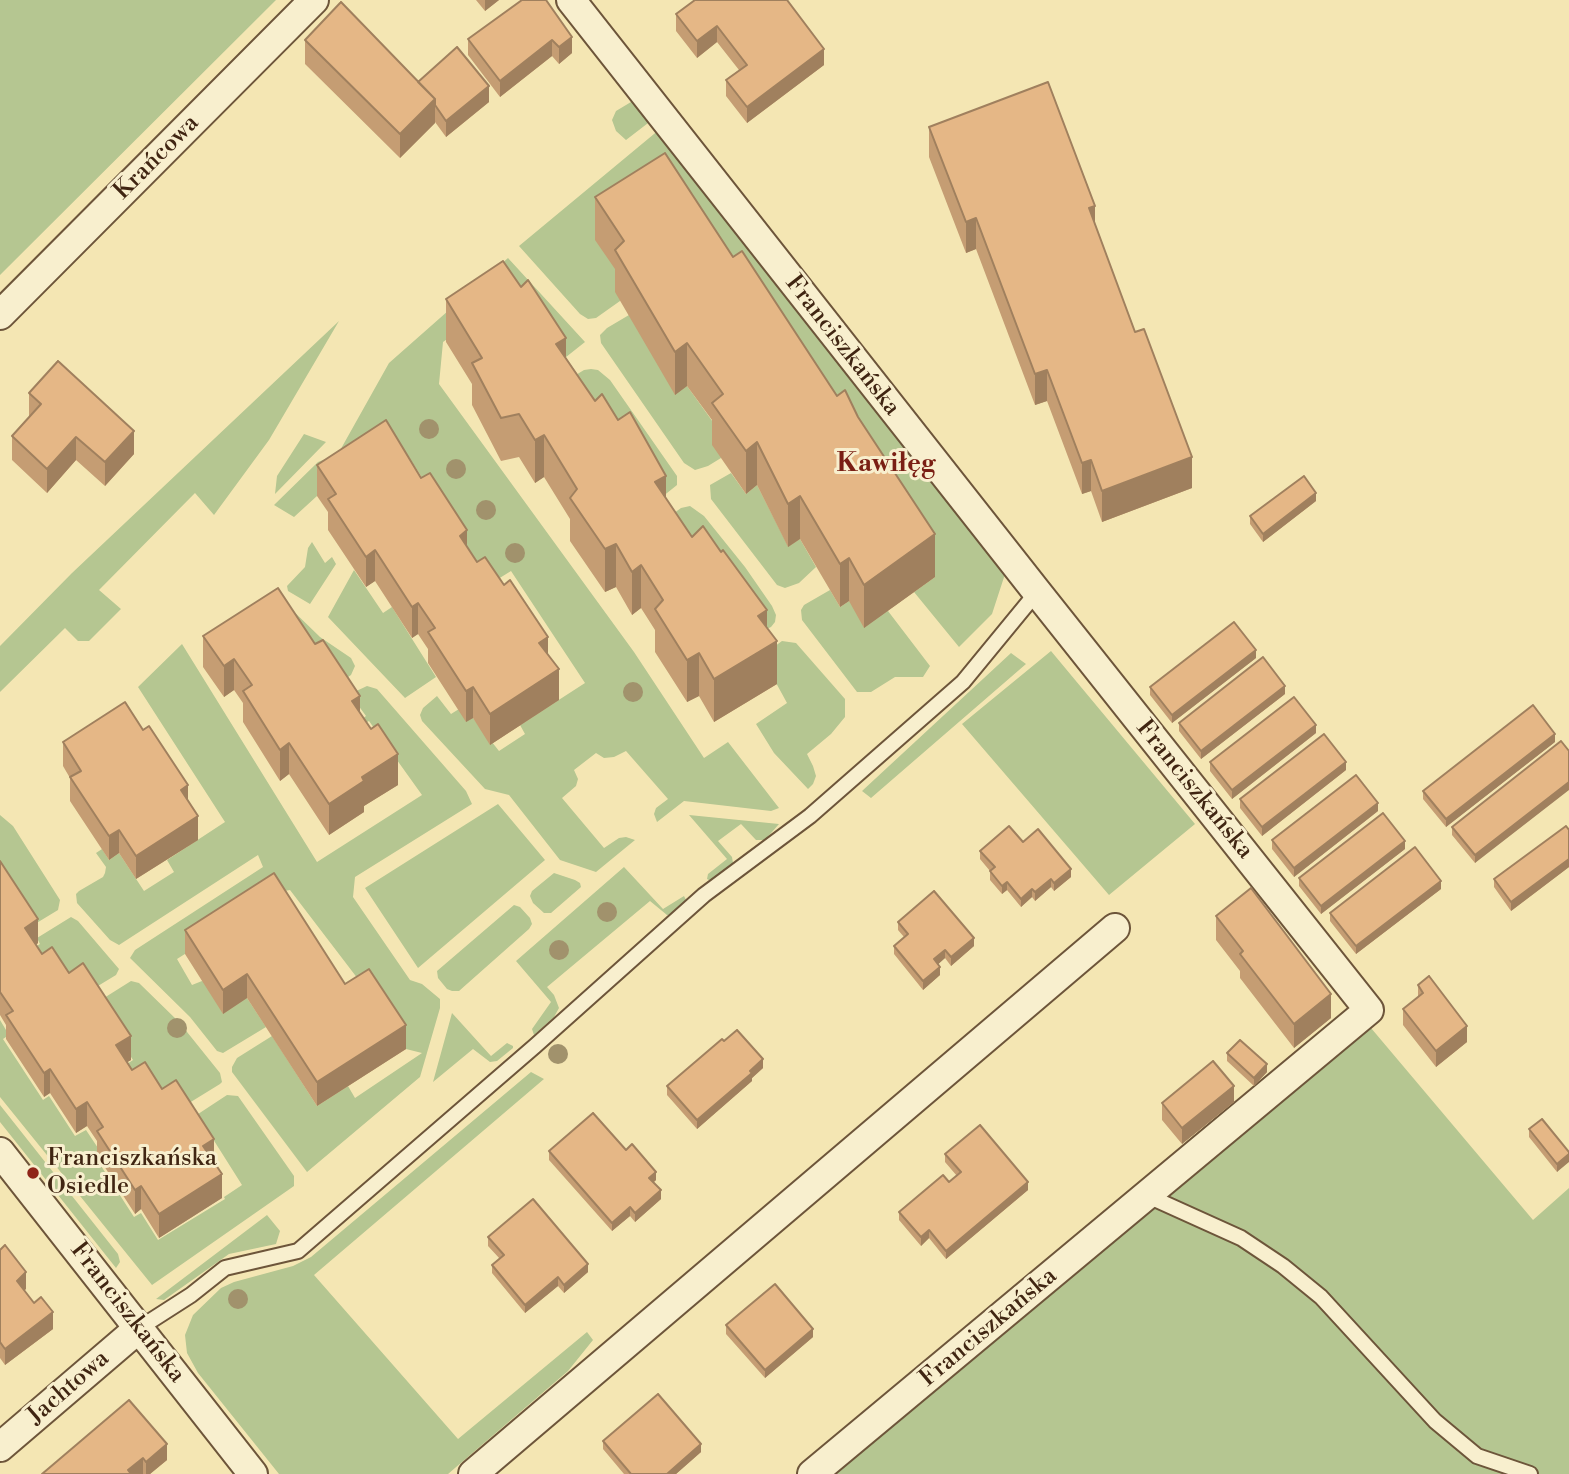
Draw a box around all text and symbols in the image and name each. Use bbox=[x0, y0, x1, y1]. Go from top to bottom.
street label: Krańcowa bbox=[109, 110, 205, 206]
street label: Franciszkańska bbox=[778, 270, 906, 422]
district label: Kawiłęg bbox=[836, 449, 936, 481]
street label: Franciszkańska bbox=[1129, 715, 1259, 865]
place label: Franciszkańska Osiedle bbox=[47, 1145, 217, 1201]
marker: Franciszkańska Osiedle bbox=[25, 1165, 41, 1181]
street label: Franciszkańska bbox=[63, 1237, 191, 1389]
street label: Franciszkańska bbox=[915, 1262, 1063, 1394]
street label: Jachtowa bbox=[22, 1345, 116, 1431]

